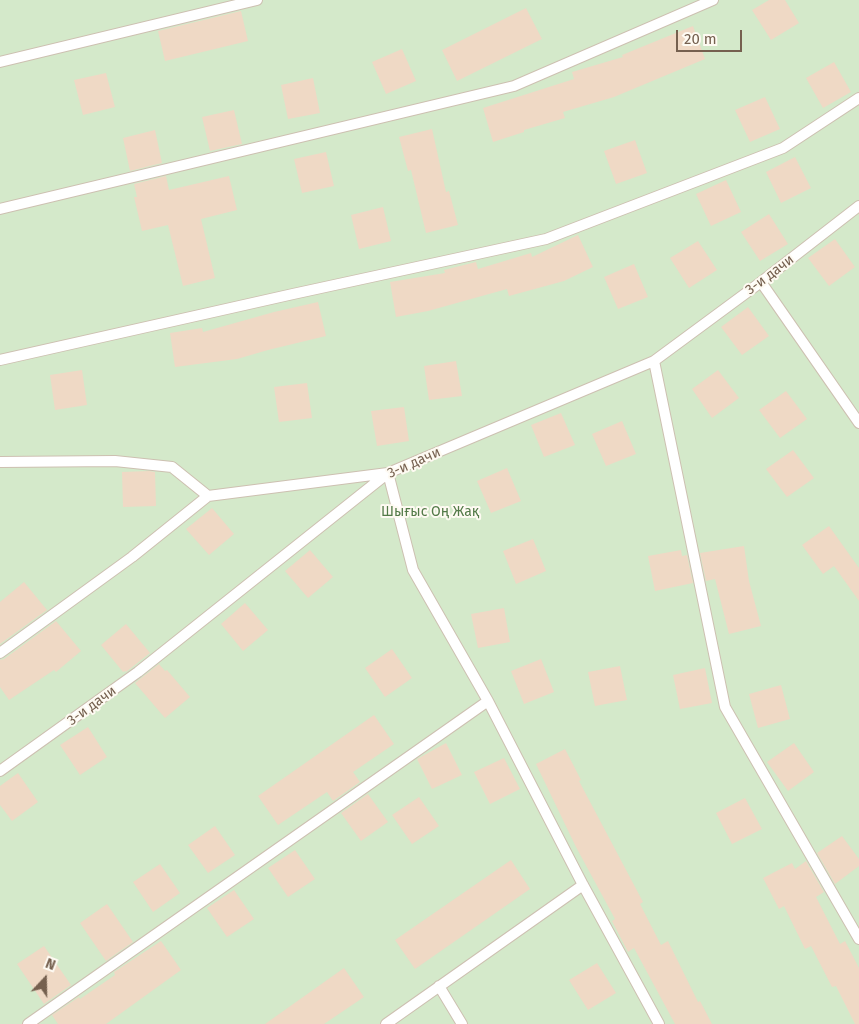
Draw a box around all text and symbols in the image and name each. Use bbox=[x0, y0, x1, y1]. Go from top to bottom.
scale bar bbox=[679, 20, 745, 52]
text: 20 m bbox=[684, 30, 717, 48]
street label: 3-и дачи bbox=[742, 251, 798, 299]
street label: 3-и дачи bbox=[385, 444, 443, 482]
park label: Шығыс Оң Жақ bbox=[381, 504, 479, 520]
street label: 3-и дачи bbox=[64, 683, 120, 729]
north arrow bbox=[20, 954, 70, 1004]
text: N bbox=[43, 955, 58, 974]

